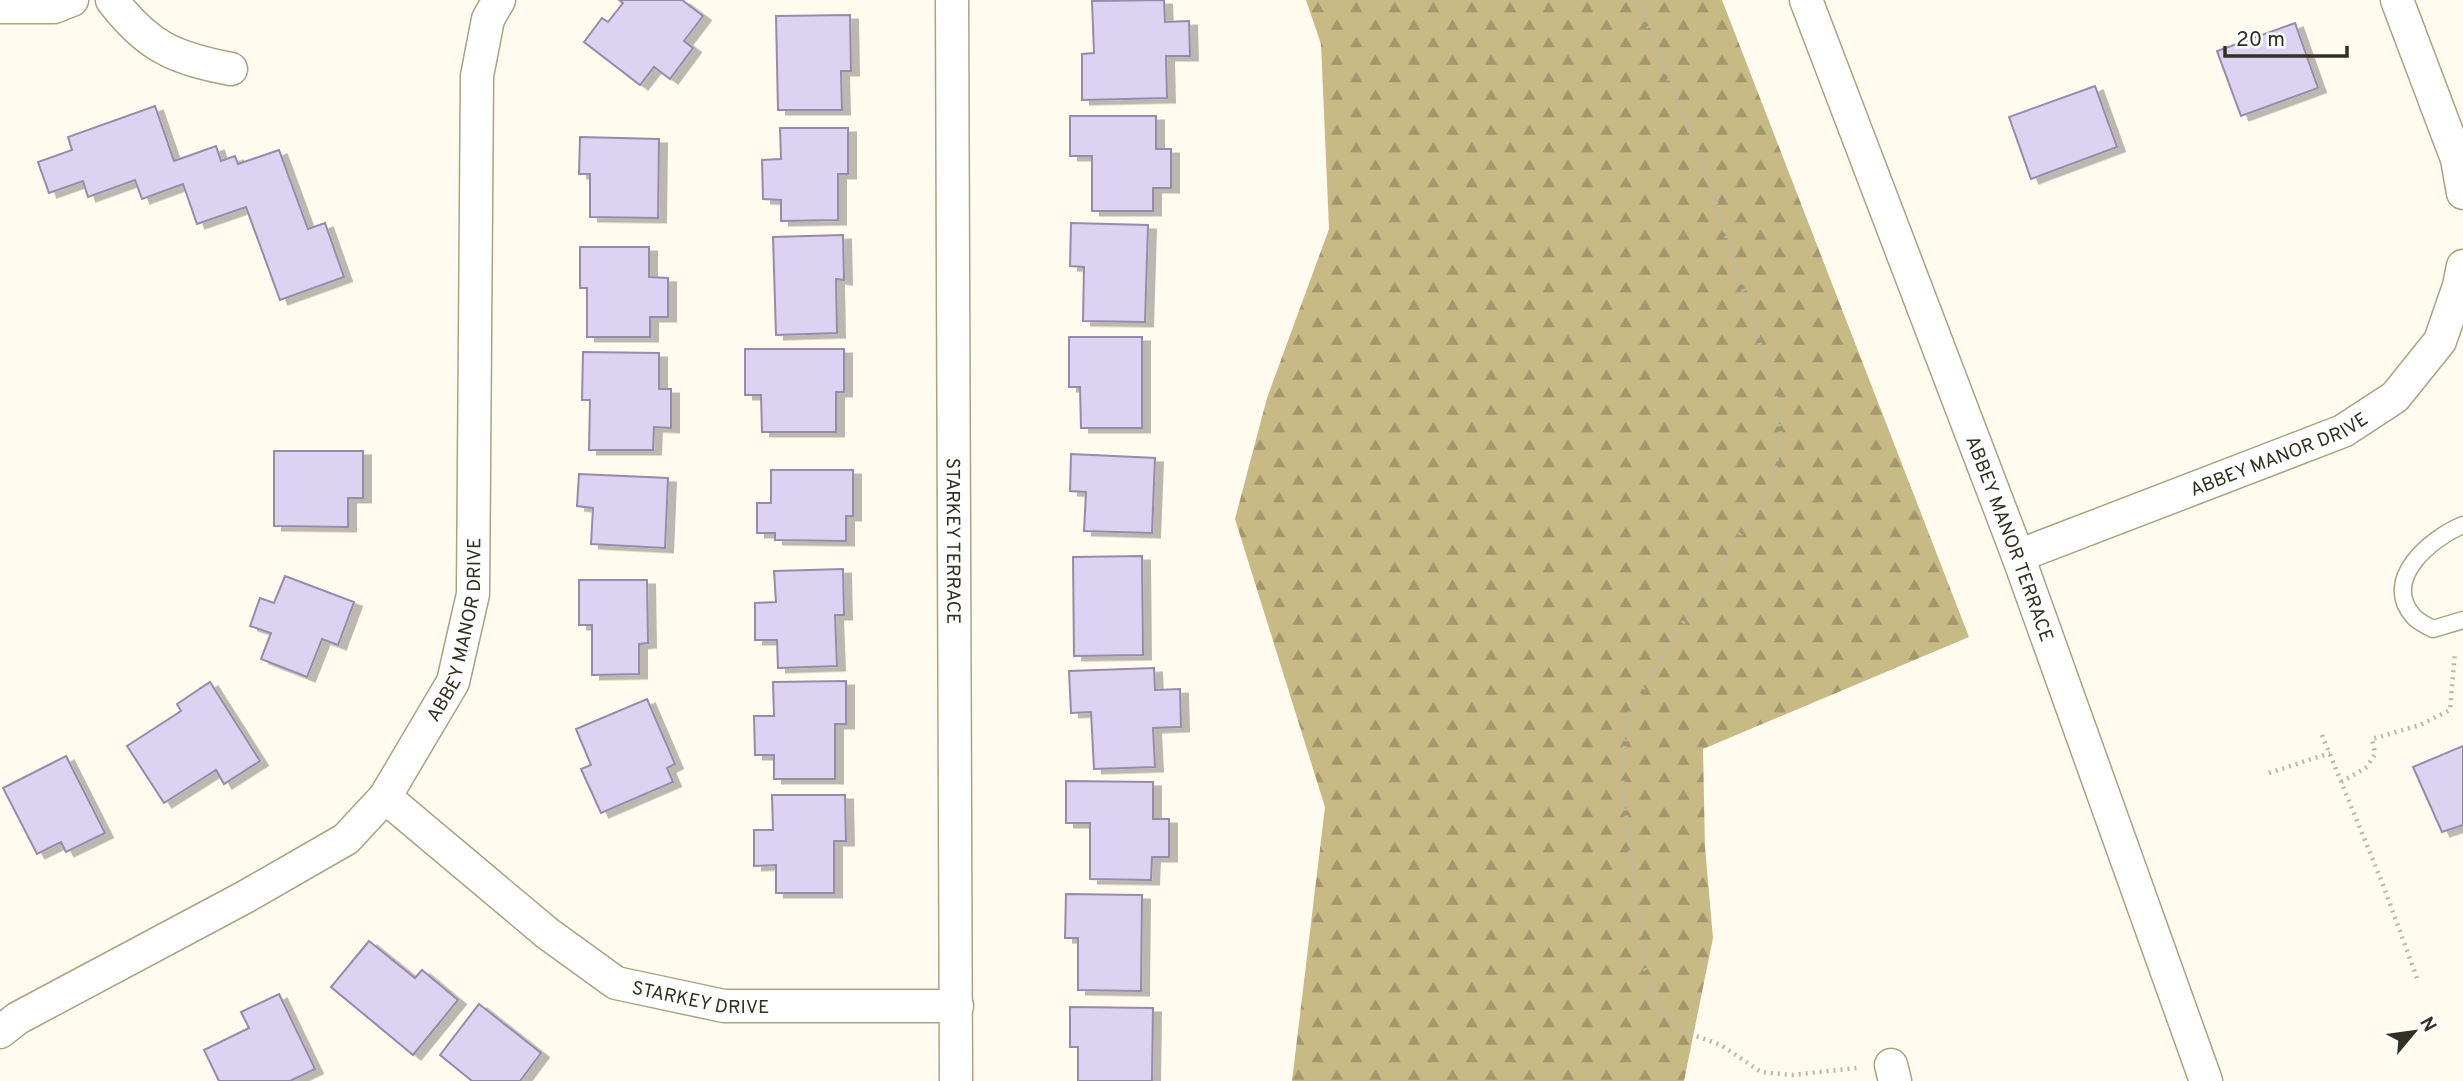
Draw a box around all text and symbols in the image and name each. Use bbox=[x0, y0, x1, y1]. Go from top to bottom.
scale bar bbox=[2225, 14, 2348, 58]
text: 20 m bbox=[2236, 27, 2285, 54]
street label: ABBEY MANOR DRIVE bbox=[2187, 408, 2373, 503]
street label: ABBEY MANOR TERRACE bbox=[1959, 433, 2058, 645]
street label: STARKEY TERRACE bbox=[940, 458, 964, 624]
street label: ABBEY MANOR DRIVE bbox=[422, 537, 487, 727]
street label: STARKEY DRIVE bbox=[630, 977, 769, 1021]
north arrow bbox=[2379, 997, 2449, 1067]
text: N bbox=[2413, 1013, 2441, 1037]

